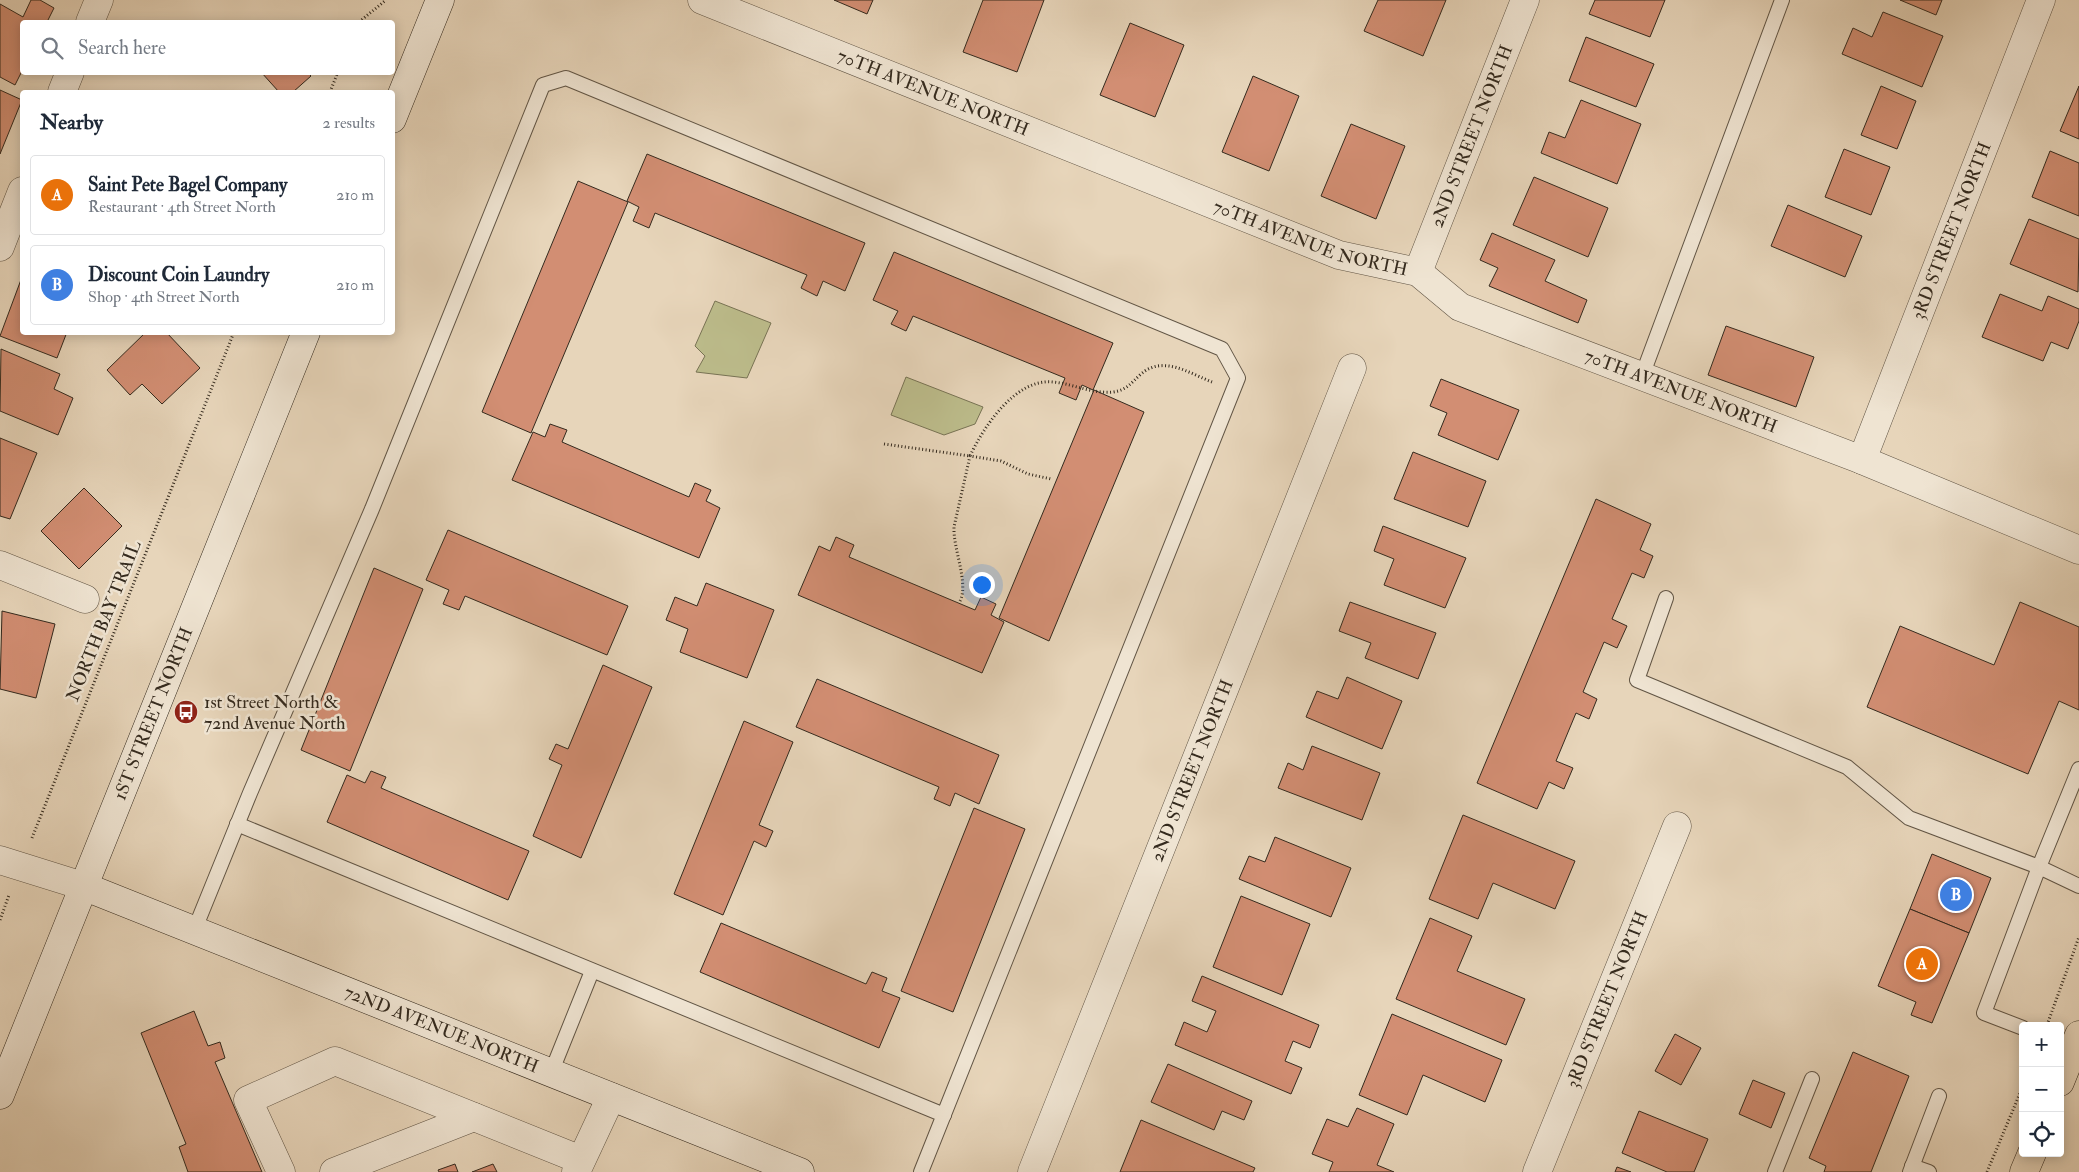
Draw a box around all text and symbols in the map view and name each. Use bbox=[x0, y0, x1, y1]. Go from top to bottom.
search box bbox=[20, 20, 395, 75]
icon: search bbox=[38, 34, 66, 62]
text: Search here bbox=[78, 36, 166, 60]
street label: 2ND STREET NORTH bbox=[1425, 42, 1518, 231]
street label: 70TH AVENUE NORTH bbox=[834, 44, 1032, 141]
text: Nearby bbox=[40, 109, 103, 136]
text: 2 results bbox=[322, 113, 375, 133]
street label: 3RD STREET NORTH bbox=[1906, 139, 1996, 323]
text: Saint Pete Bagel Company bbox=[88, 173, 287, 197]
text: A bbox=[52, 185, 62, 205]
text: 210 m bbox=[336, 185, 374, 205]
street label: 70TH AVENUE NORTH bbox=[1210, 194, 1410, 281]
text: Restaurant · 4th Street North bbox=[88, 197, 276, 217]
text: Discount Coin Laundry bbox=[88, 263, 269, 287]
text: B bbox=[52, 275, 62, 295]
text: 210 m bbox=[336, 275, 374, 295]
text: Shop · 4th Street North bbox=[88, 287, 240, 307]
street label: 70TH AVENUE NORTH bbox=[1581, 344, 1781, 438]
street label: NORTH BAY TRAIL bbox=[61, 537, 147, 705]
your location bbox=[969, 572, 995, 598]
street label: 1ST STREET NORTH bbox=[108, 624, 198, 803]
street label: 2ND STREET NORTH bbox=[1145, 676, 1238, 865]
place label: 1st Street North & 72nd Avenue North bbox=[204, 691, 346, 735]
bus stop icon: 1st Street North & 72nd Avenue North bbox=[173, 699, 199, 725]
pin: B bbox=[1940, 876, 1972, 914]
street label: 3RD STREET NORTH bbox=[1561, 908, 1653, 1091]
pin: A bbox=[1906, 945, 1938, 983]
street label: 72ND AVENUE NORTH bbox=[341, 980, 542, 1078]
map controls bbox=[2019, 1022, 2064, 1157]
button: + bbox=[2019, 1022, 2064, 1067]
button: − bbox=[2019, 1067, 2064, 1112]
button: locate bbox=[2019, 1112, 2064, 1157]

